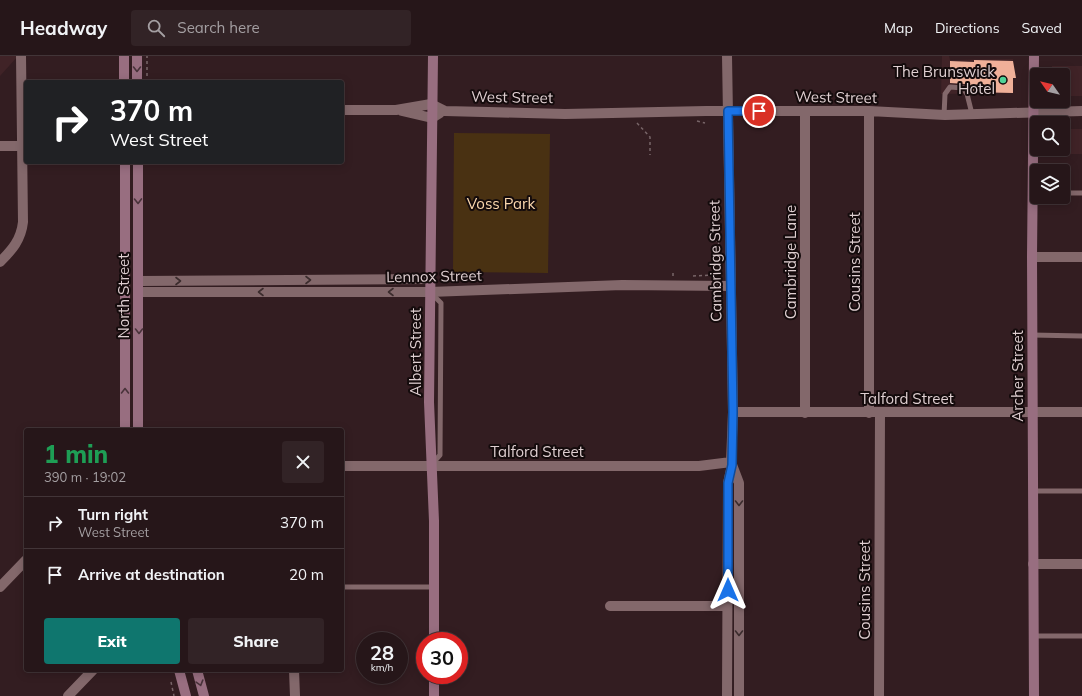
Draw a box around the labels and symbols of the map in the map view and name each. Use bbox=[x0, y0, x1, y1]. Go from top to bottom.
place label: The Brunswick Hotel bbox=[893, 62, 995, 98]
one-way arrow bbox=[133, 66, 141, 72]
north arrow bbox=[1030, 68, 1070, 108]
marker: The Brunswick Hotel bbox=[998, 75, 1008, 85]
street label: West Street bbox=[471, 87, 553, 107]
street label: West Street bbox=[795, 87, 877, 107]
pin bbox=[742, 94, 776, 128]
park label: Voss Park bbox=[467, 194, 536, 213]
one-way arrow bbox=[134, 198, 142, 204]
street label: Cambridge Street bbox=[704, 200, 726, 322]
street label: Cambridge Lane bbox=[781, 205, 800, 319]
street label: Cousins Street bbox=[845, 212, 864, 312]
street label: North Street bbox=[114, 253, 133, 339]
street label: Lennox Street bbox=[386, 266, 482, 286]
one-way arrow bbox=[305, 276, 311, 284]
one-way arrow bbox=[175, 277, 181, 285]
one-way arrow bbox=[258, 288, 264, 296]
one-way arrow bbox=[388, 288, 394, 296]
street label: Albert Street bbox=[406, 308, 425, 396]
one-way arrow bbox=[135, 328, 143, 334]
street label: Archer Street bbox=[1008, 330, 1027, 422]
one-way arrow bbox=[121, 388, 129, 394]
street label: Talford Street bbox=[860, 389, 954, 408]
street label: Talford Street bbox=[490, 442, 584, 461]
one-way arrow bbox=[735, 500, 743, 506]
street label: Cousins Street bbox=[855, 540, 874, 640]
position arrow bbox=[707, 569, 749, 611]
one-way arrow bbox=[735, 630, 743, 636]
speed limit sign: 30 bbox=[416, 632, 468, 684]
one-way arrow bbox=[195, 679, 204, 686]

